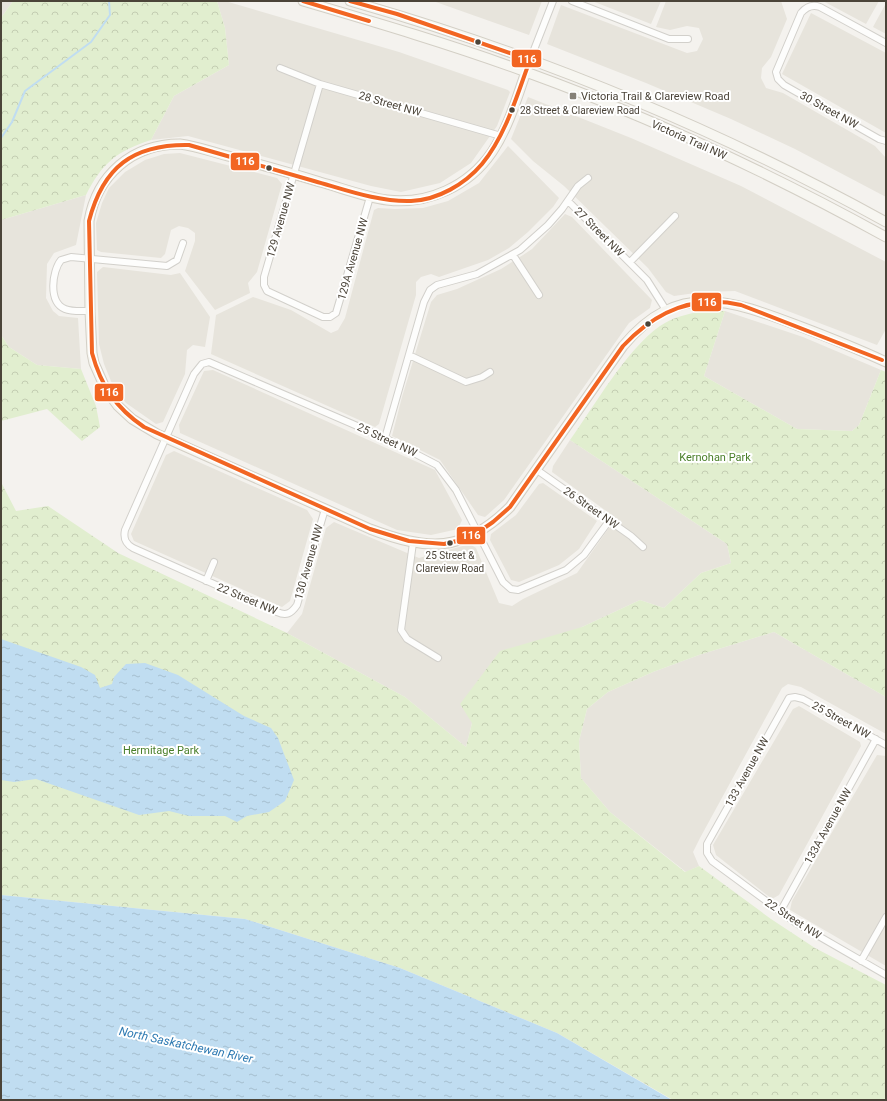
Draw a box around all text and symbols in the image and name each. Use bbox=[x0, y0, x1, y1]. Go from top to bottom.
unlabelled marker bbox=[473, 37, 483, 47]
line badge: 116 bbox=[511, 49, 542, 68]
text: 116 bbox=[518, 53, 536, 66]
street label: 28 Street NW bbox=[357, 89, 423, 119]
street label: 30 Street NW bbox=[798, 89, 861, 131]
place label: Victoria Trail & Clareview Road bbox=[581, 90, 730, 103]
marker: Victoria Trail & Clareview Road bbox=[568, 91, 578, 101]
marker: 28 Street & Clareview Road bbox=[507, 105, 517, 115]
place label: 28 Street & Clareview Road bbox=[520, 105, 640, 116]
street label: Victoria Trail NW bbox=[649, 117, 729, 163]
line badge: 116 bbox=[230, 152, 260, 171]
text: 116 bbox=[236, 155, 254, 168]
unlabelled marker bbox=[264, 163, 274, 173]
street label: 129 Avenue NW bbox=[264, 181, 298, 259]
street label: 27 Street NW bbox=[572, 205, 627, 260]
street label: 129A Avenue NW bbox=[335, 216, 371, 302]
line badge: 116 bbox=[691, 292, 722, 312]
text: 116 bbox=[698, 296, 716, 309]
unlabelled marker bbox=[643, 319, 653, 329]
line badge: 116 bbox=[94, 383, 124, 402]
text: 116 bbox=[100, 386, 118, 399]
street label: 25 Street NW bbox=[355, 420, 419, 460]
park label: Kernohan Park bbox=[679, 451, 751, 464]
street label: 26 Street NW bbox=[561, 484, 621, 532]
street label: 130 Avenue NW bbox=[292, 523, 326, 601]
line badge: 116 bbox=[456, 526, 486, 545]
text: 116 bbox=[462, 529, 480, 542]
marker: 25 Street & Clareview Road bbox=[445, 538, 455, 548]
place label: 25 Street & Clareview Road bbox=[416, 550, 484, 574]
street label: 22 Street NW bbox=[215, 580, 279, 618]
street label: 25 Street NW bbox=[810, 699, 873, 741]
street label: 133 Avenue NW bbox=[723, 735, 772, 809]
park label: Hermitage Park bbox=[123, 744, 200, 757]
street label: 133A Avenue NW bbox=[802, 786, 854, 866]
street label: 22 Street NW bbox=[762, 896, 824, 942]
water label: North Saskatchewan River bbox=[118, 1024, 255, 1066]

